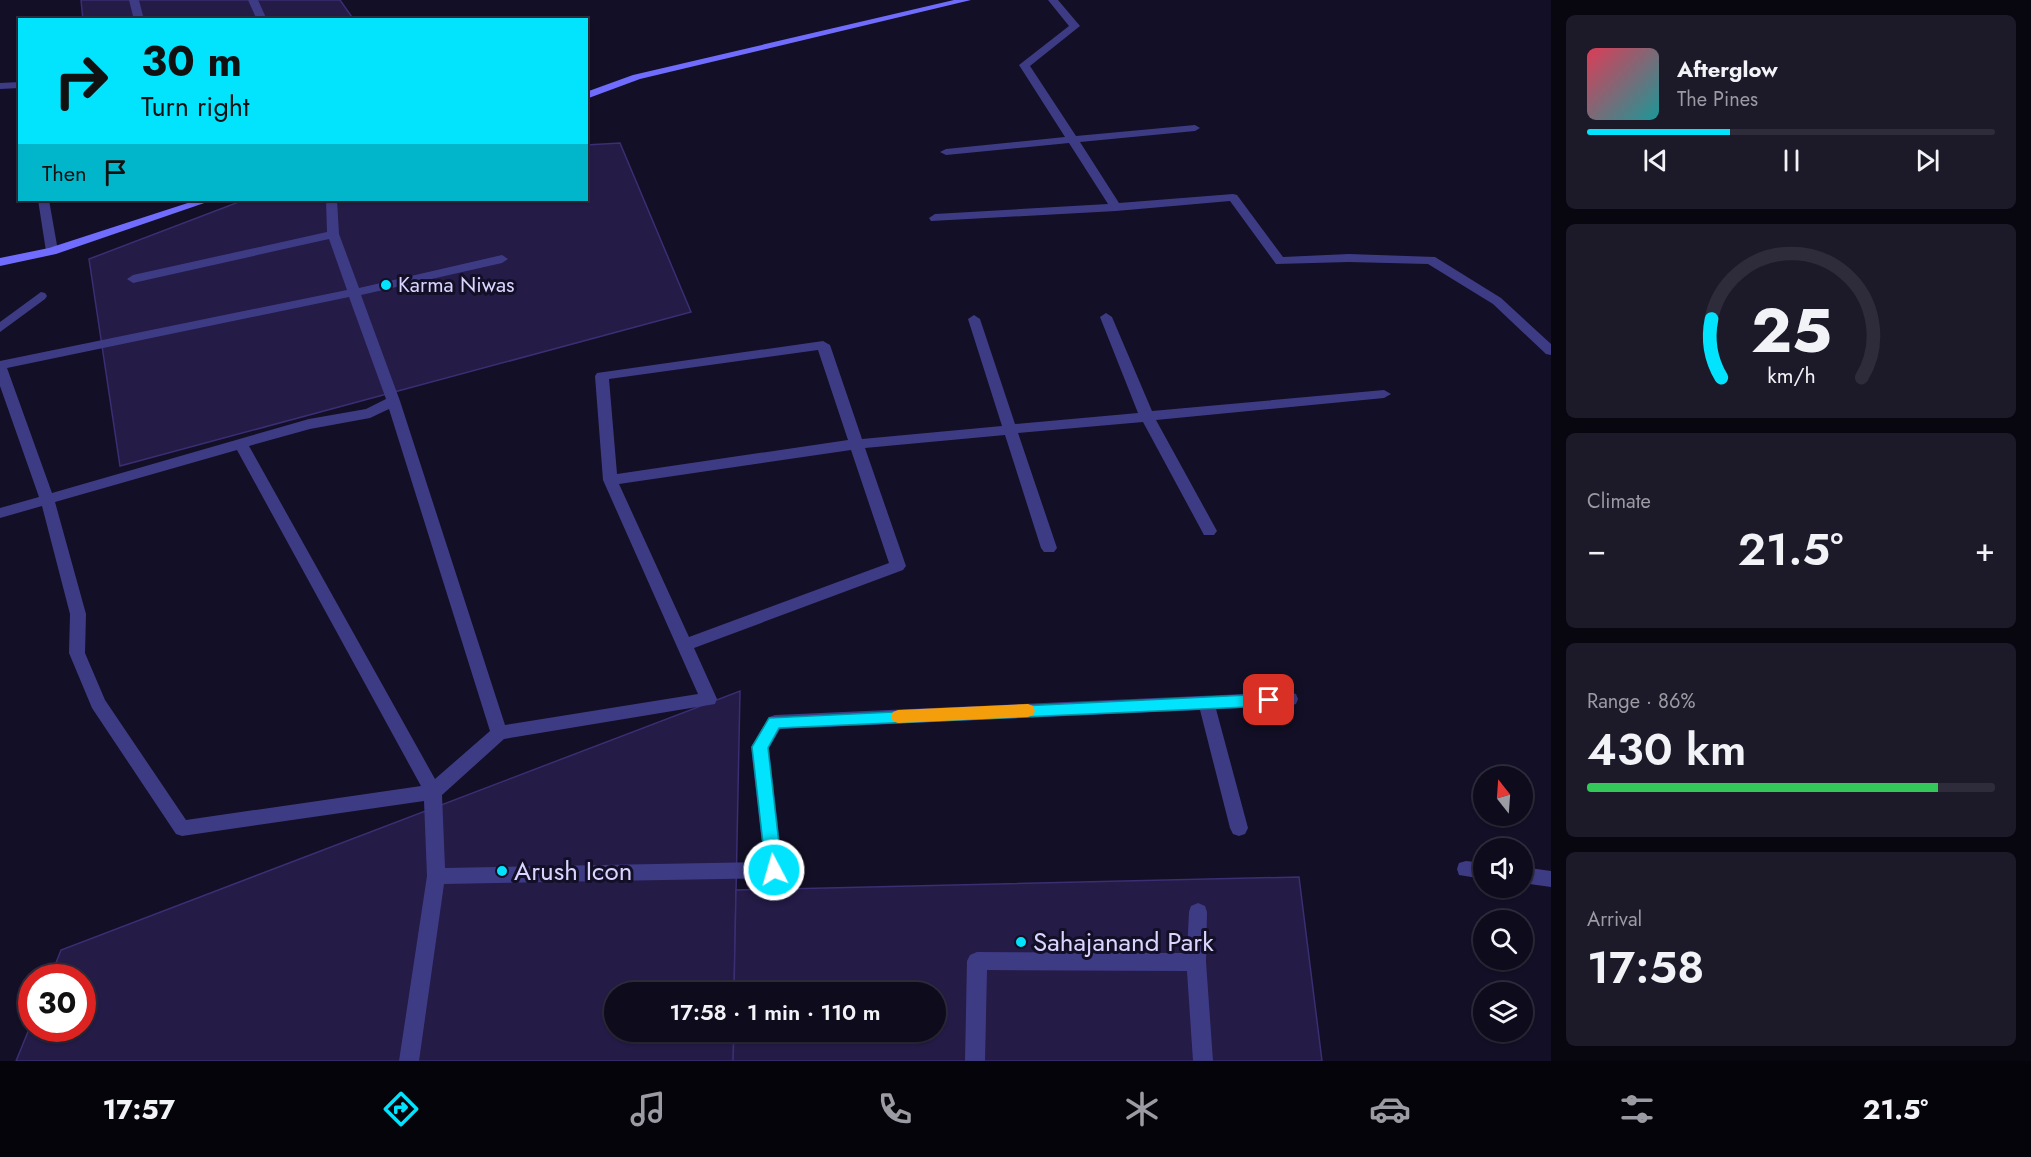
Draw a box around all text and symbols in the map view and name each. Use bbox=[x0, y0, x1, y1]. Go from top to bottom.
text: 30 m bbox=[141, 31, 242, 92]
icon: right bbox=[42, 42, 120, 120]
text: Afterglow bbox=[1677, 53, 1778, 85]
text: The Pines bbox=[1677, 85, 1758, 114]
text: Turn right bbox=[141, 87, 249, 126]
icon: previous bbox=[1639, 144, 1672, 177]
icon: pause bbox=[1775, 144, 1808, 177]
icon: next bbox=[1911, 144, 1944, 177]
icon: arrive bbox=[99, 156, 132, 189]
text: Then bbox=[42, 157, 87, 189]
place label: Karma Niwas bbox=[398, 270, 515, 300]
marker: Karma Niwas bbox=[379, 278, 393, 292]
text: 25 bbox=[1750, 285, 1832, 375]
text: km/h bbox=[1767, 361, 1815, 392]
text: Climate bbox=[1587, 487, 1651, 516]
text: 21.5° bbox=[1738, 517, 1843, 582]
text: − bbox=[1587, 526, 1606, 573]
text: + bbox=[1975, 526, 1995, 573]
pin bbox=[1243, 674, 1294, 725]
icon: arrive bbox=[1252, 683, 1285, 716]
text: Range · 86% bbox=[1587, 687, 1695, 716]
text: 430 km bbox=[1587, 717, 1746, 782]
north arrow bbox=[1473, 766, 1533, 826]
map controls bbox=[1473, 766, 1533, 1042]
position arrow bbox=[742, 838, 806, 902]
button: sound bbox=[1473, 838, 1533, 898]
place label: Arush Icon bbox=[514, 852, 632, 890]
marker: Arush Icon bbox=[495, 864, 509, 878]
text: Arrival bbox=[1587, 905, 1642, 934]
button: search bbox=[1473, 910, 1533, 970]
place label: Sahajanand Park bbox=[1033, 923, 1214, 961]
marker: Sahajanand Park bbox=[1014, 935, 1028, 949]
text: 17:58 bbox=[1587, 935, 1704, 1000]
speed limit sign: 30 bbox=[18, 964, 96, 1042]
button: layers bbox=[1473, 982, 1533, 1042]
text: 17:58 · 1 min · 110 m bbox=[669, 996, 881, 1028]
icon: directions bbox=[380, 1088, 422, 1130]
icon: music bbox=[627, 1088, 669, 1130]
icon: phone bbox=[874, 1088, 916, 1130]
icon: climate bbox=[1121, 1088, 1163, 1130]
icon: car bbox=[1369, 1088, 1411, 1130]
icon: filters bbox=[1616, 1088, 1658, 1130]
text: 17:57 bbox=[103, 1090, 175, 1129]
text: 21.5° bbox=[1863, 1090, 1928, 1129]

